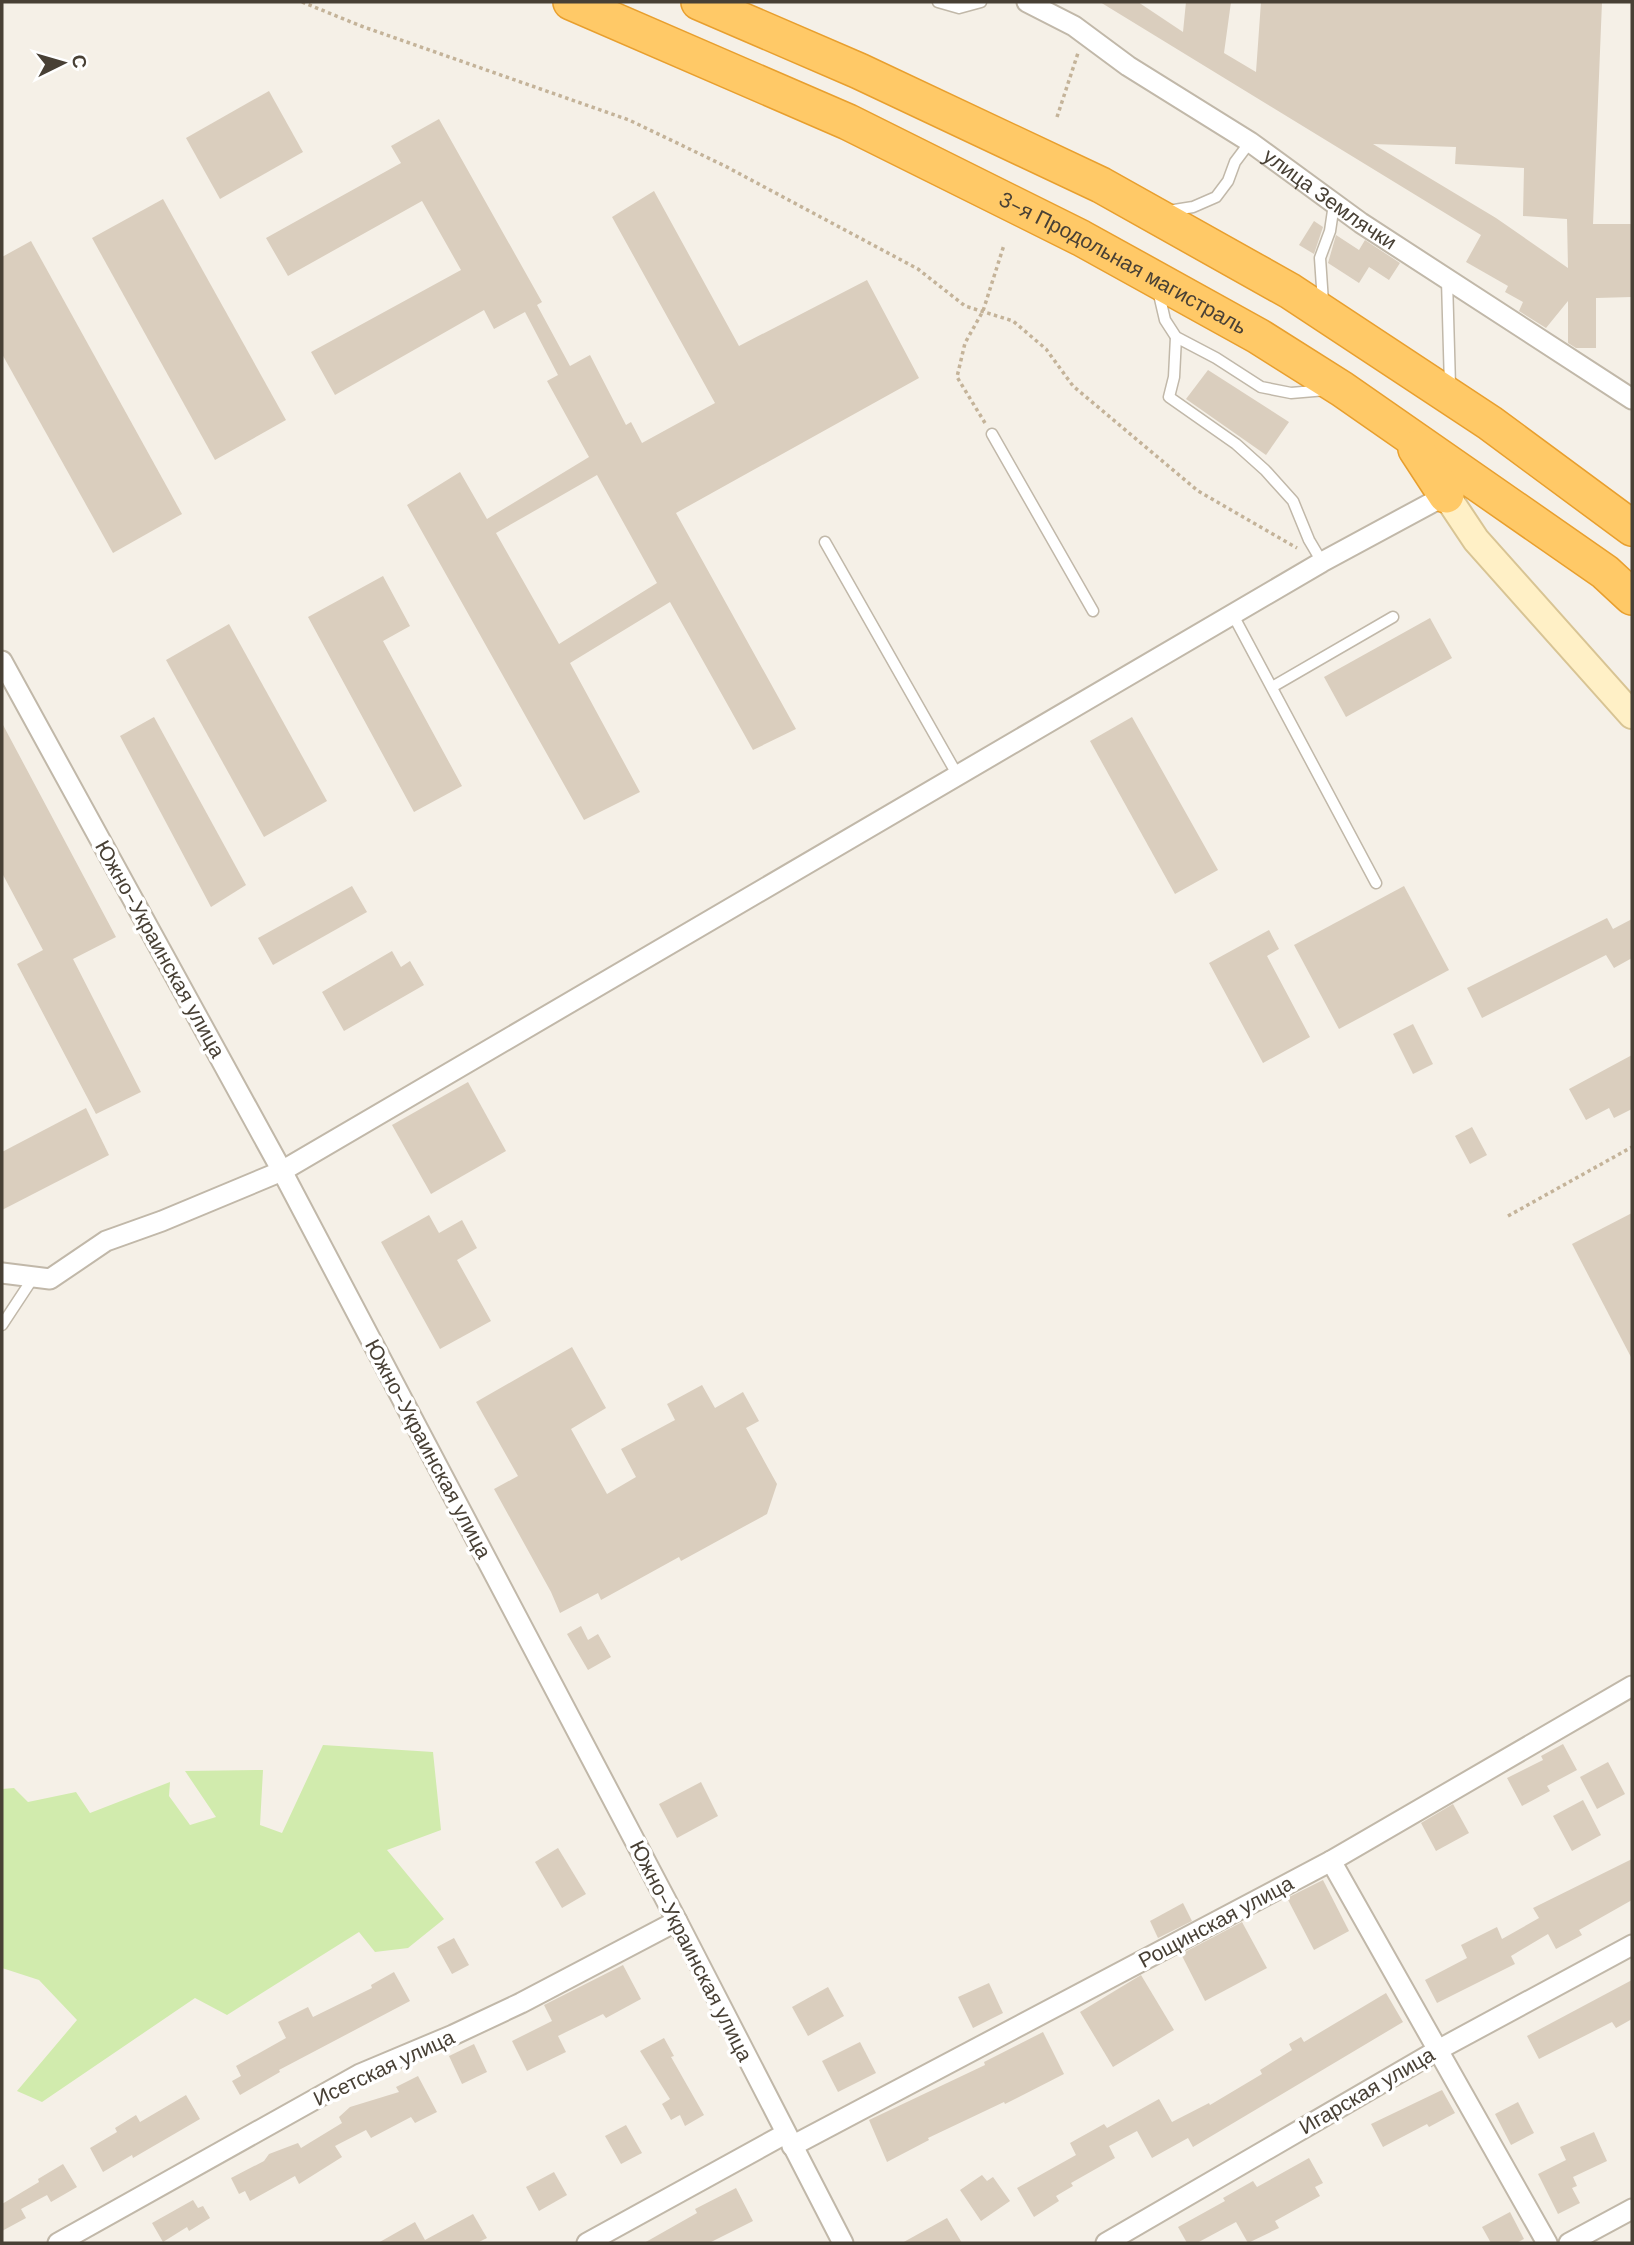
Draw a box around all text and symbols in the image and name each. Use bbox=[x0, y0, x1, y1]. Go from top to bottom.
north arrow bbox=[28, 28, 98, 98]
text: С bbox=[66, 54, 93, 70]
street label: улица Землячки bbox=[1257, 142, 1402, 256]
street label: 3-я Продольная магистраль bbox=[994, 185, 1252, 341]
street label: Южно-Украинская улица bbox=[88, 835, 232, 1063]
street label: Южно-Украинская улица bbox=[358, 1334, 498, 1564]
street label: Южно-Украинская улица bbox=[623, 1836, 759, 2067]
street label: Рощинская улица bbox=[1134, 1869, 1299, 1975]
street label: Исетская улица bbox=[309, 2023, 459, 2113]
street label: Игарская улица bbox=[1294, 2041, 1440, 2141]

